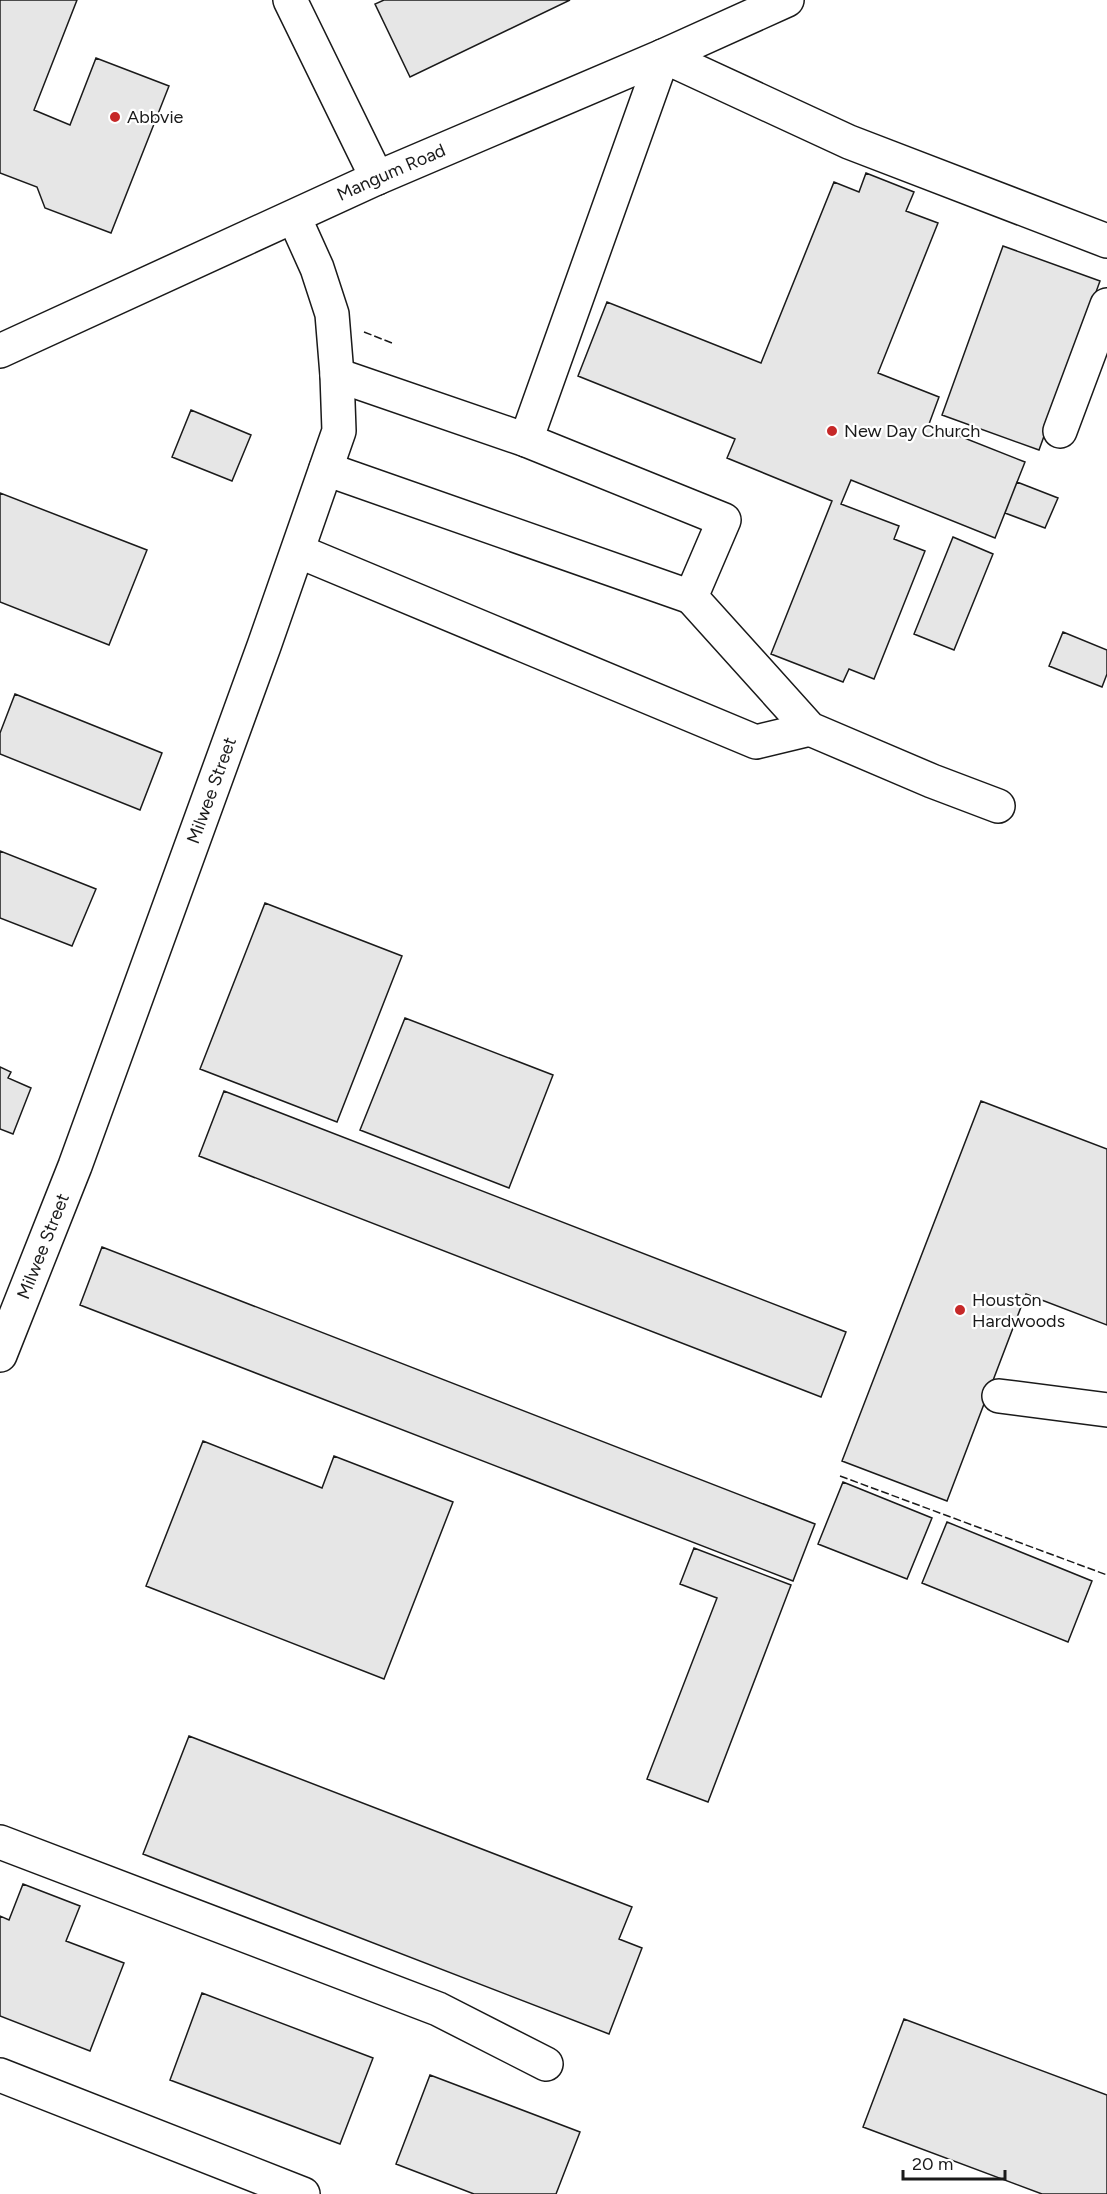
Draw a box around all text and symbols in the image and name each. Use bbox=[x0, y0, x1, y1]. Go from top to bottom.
place label: Abbvie bbox=[127, 106, 184, 128]
marker: Abbvie bbox=[108, 110, 122, 124]
street label: Mangum Road bbox=[333, 139, 449, 206]
place label: New Day Church bbox=[844, 420, 980, 442]
marker: New Day Church bbox=[825, 424, 839, 438]
street label: Milwee Street bbox=[182, 734, 241, 847]
street label: Milwee Street bbox=[12, 1190, 74, 1302]
place label: Houston Hardwoods bbox=[972, 1289, 1065, 1332]
marker: Houston Hardwoods bbox=[953, 1303, 967, 1317]
scale bar bbox=[903, 2143, 1005, 2181]
text: 20 m bbox=[912, 2153, 953, 2175]

